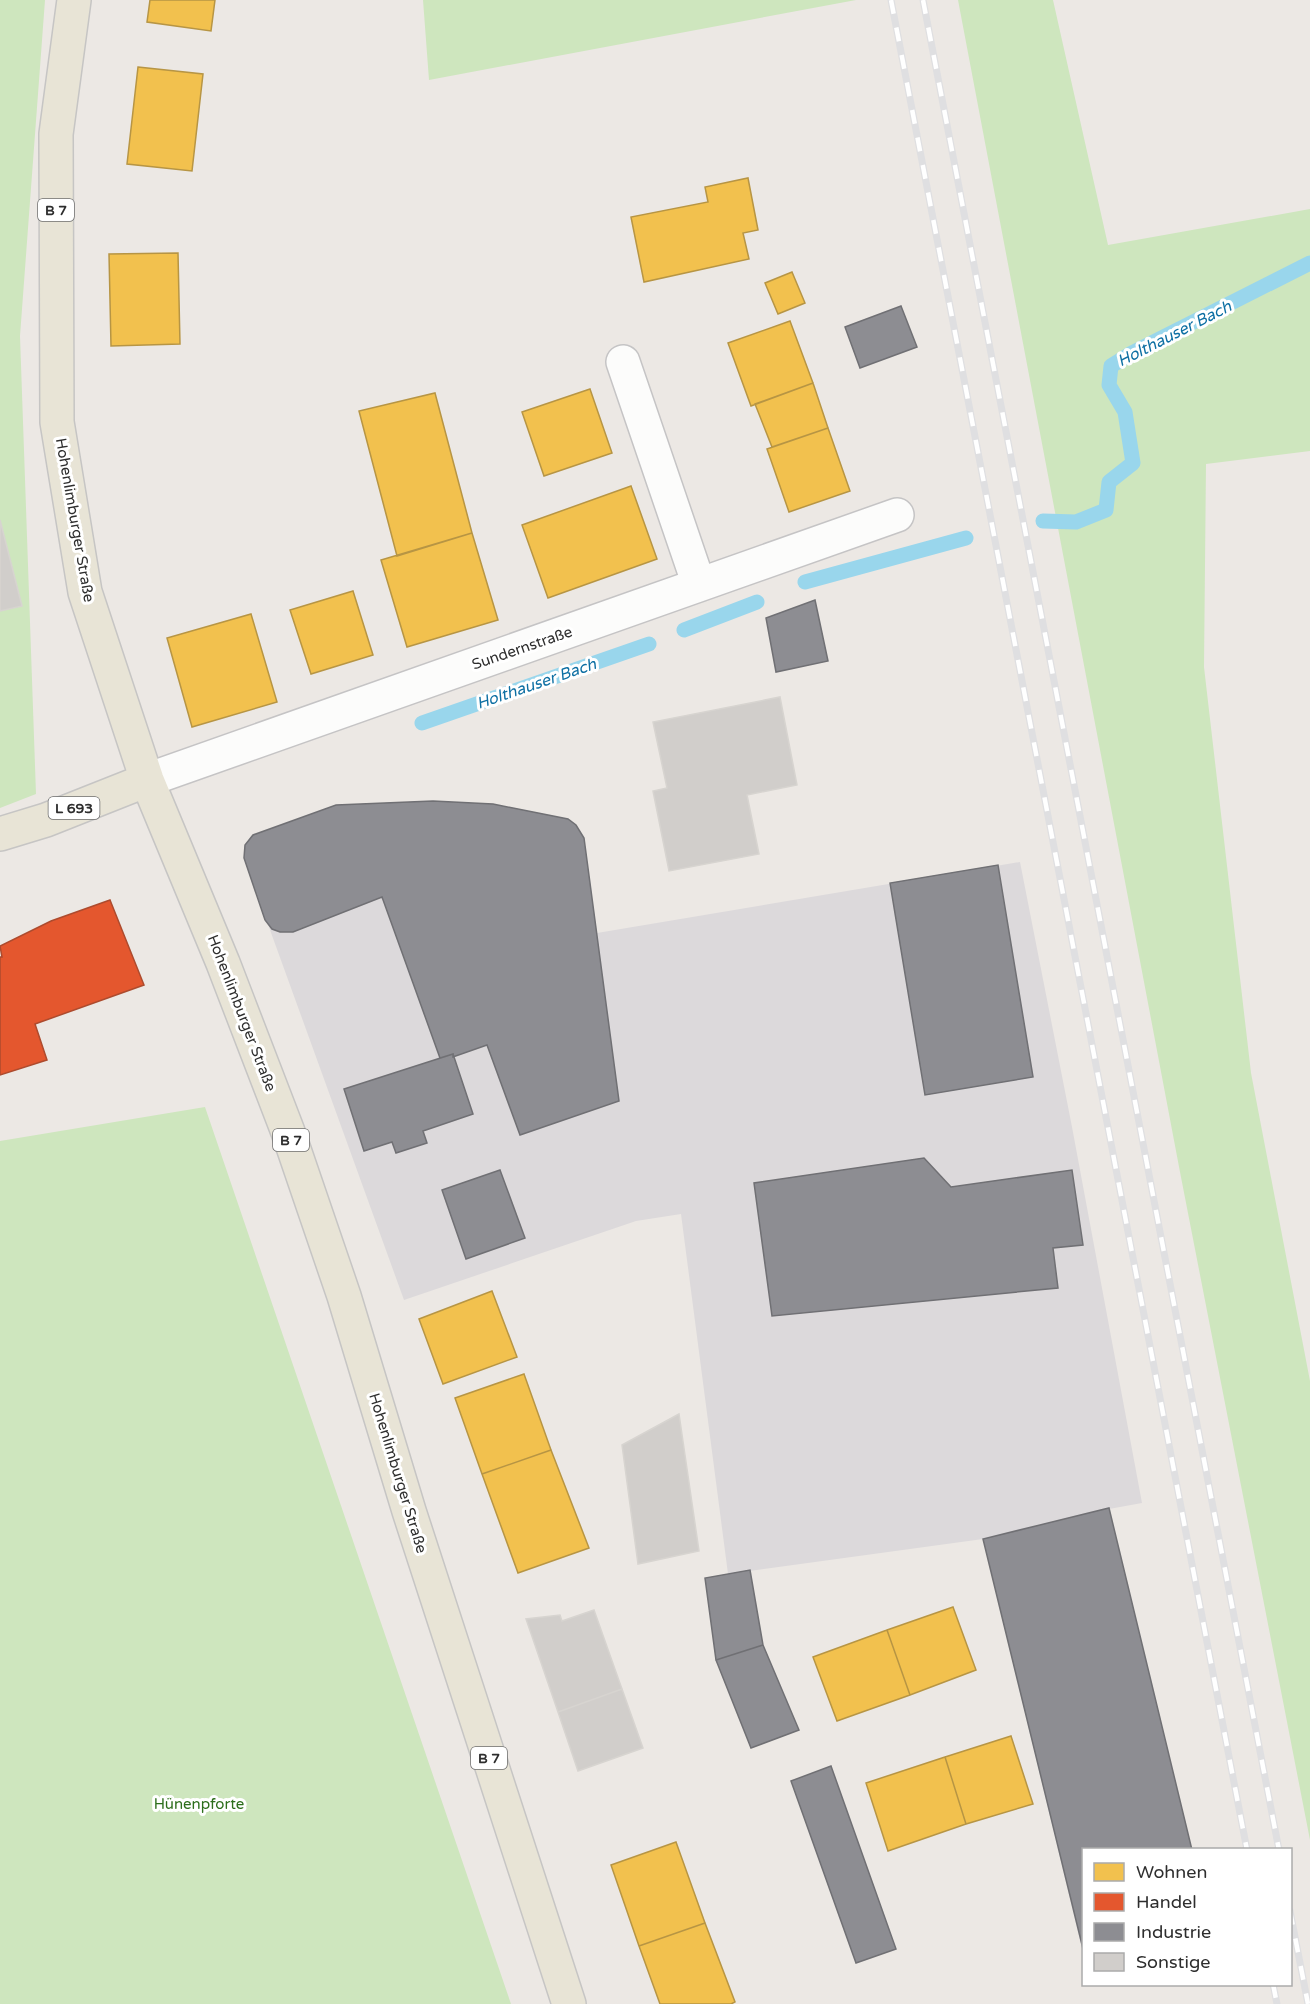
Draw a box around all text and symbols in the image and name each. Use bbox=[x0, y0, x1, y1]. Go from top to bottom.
road number: B 7 bbox=[38, 199, 74, 221]
water label: Holthauser Bach bbox=[1114, 296, 1236, 371]
street label: Hohenlimburger Straße bbox=[52, 437, 98, 603]
street label: Sundernstraße bbox=[469, 622, 575, 674]
water label: Holthauser Bach bbox=[474, 654, 600, 714]
road number: L 693 bbox=[48, 797, 100, 819]
street label: Hohenlimburger Straße bbox=[204, 932, 280, 1094]
road number: B 7 bbox=[273, 1129, 309, 1151]
street label: Hohenlimburger Straße bbox=[365, 1391, 431, 1555]
road number: B 7 bbox=[471, 1747, 507, 1769]
park label: Hünenpforte bbox=[154, 1795, 244, 1813]
legend bbox=[1082, 1848, 1292, 1986]
text: Wohnen bbox=[1136, 1861, 1207, 1883]
text: Handel bbox=[1136, 1891, 1197, 1913]
text: Industrie bbox=[1136, 1921, 1211, 1943]
text: Sonstige bbox=[1136, 1951, 1210, 1973]

